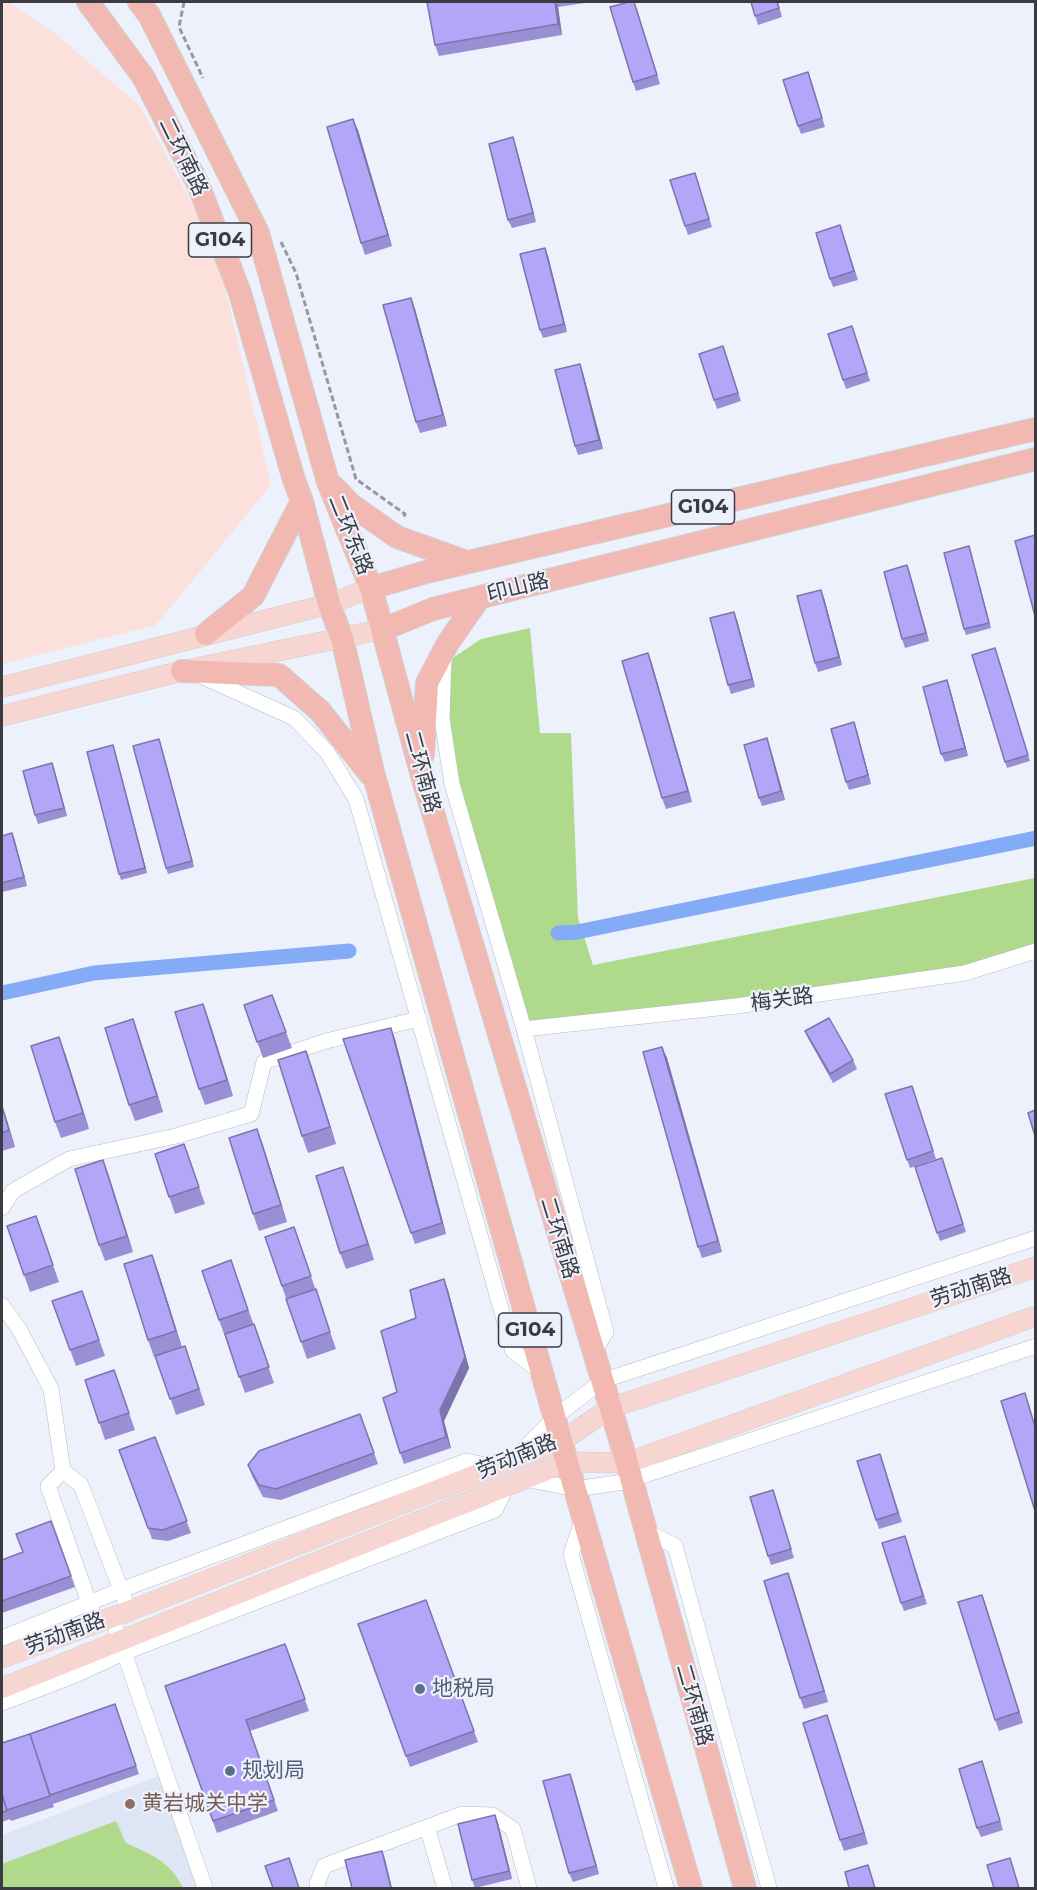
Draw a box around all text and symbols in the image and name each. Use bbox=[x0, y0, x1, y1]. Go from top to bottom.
street label: 二环南路 bbox=[153, 114, 213, 200]
road number: G104 bbox=[188, 223, 252, 257]
road number: G104 bbox=[672, 490, 734, 524]
street label: 二环东路 bbox=[323, 491, 377, 579]
street label: 印山路 bbox=[484, 568, 552, 608]
street label: 二环南路 bbox=[399, 728, 445, 816]
street label: 梅关路 bbox=[749, 983, 815, 1017]
street label: 二环南路 bbox=[535, 1194, 583, 1282]
street label: 劳动南路 bbox=[927, 1263, 1015, 1313]
road number: G104 bbox=[498, 1313, 562, 1347]
street label: 劳动南路 bbox=[473, 1430, 561, 1484]
street label: 劳动南路 bbox=[21, 1608, 109, 1660]
street label: 二环南路 bbox=[670, 1661, 718, 1749]
place label: 地税局 bbox=[432, 1676, 495, 1702]
marker: 地税局 bbox=[413, 1682, 427, 1696]
place label: 规划局 bbox=[242, 1758, 305, 1784]
marker: 规划局 bbox=[223, 1764, 237, 1778]
place label: 黄岩城关中学 bbox=[142, 1791, 268, 1817]
marker: 黄岩城关中学 bbox=[123, 1797, 137, 1811]

